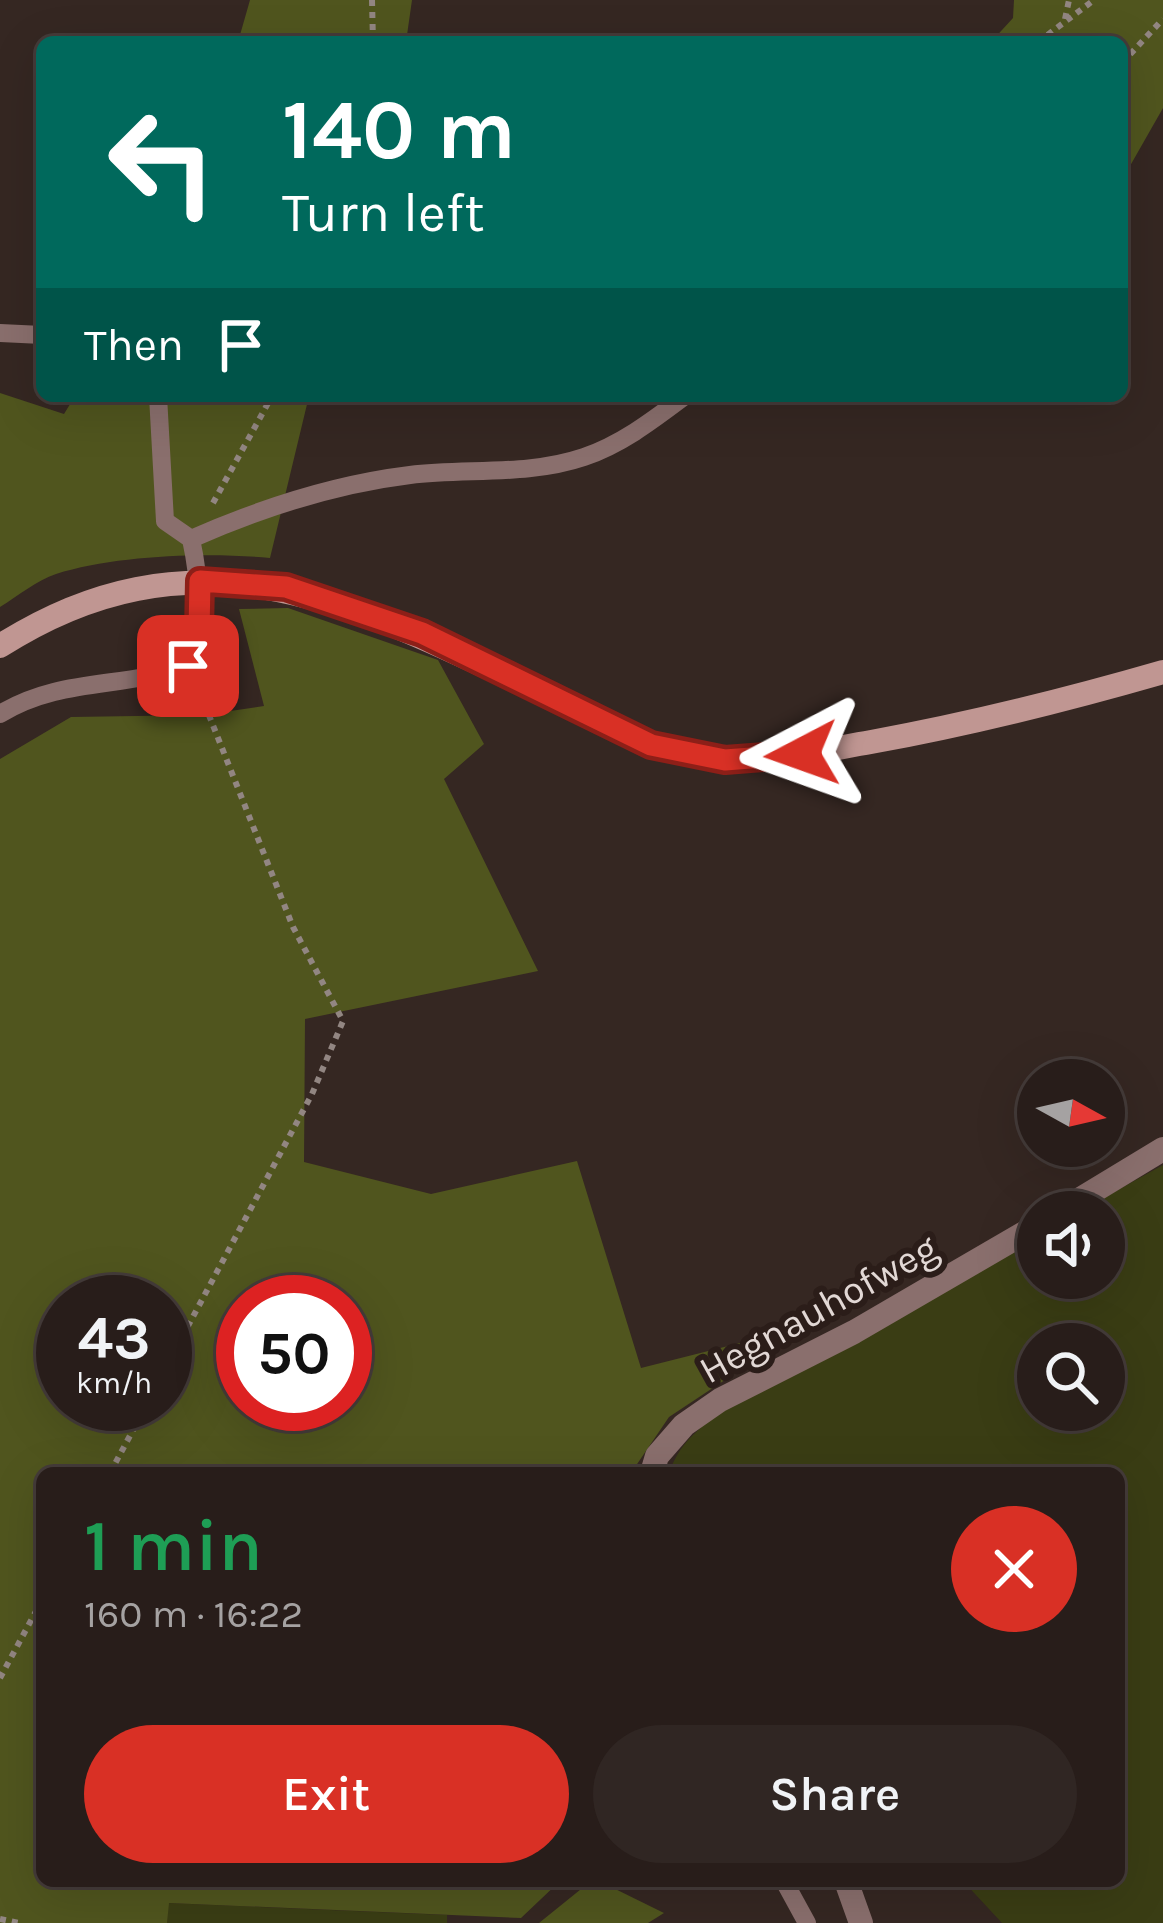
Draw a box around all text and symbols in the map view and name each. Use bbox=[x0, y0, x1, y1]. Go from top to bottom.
text: 140 m bbox=[282, 81, 516, 179]
icon: left bbox=[84, 84, 240, 240]
text: Turn left bbox=[282, 181, 485, 245]
icon: arrive bbox=[208, 312, 274, 378]
text: Then bbox=[84, 319, 184, 371]
pin bbox=[137, 615, 239, 717]
icon: arrive bbox=[155, 633, 221, 699]
position arrow bbox=[739, 691, 865, 817]
north arrow bbox=[1017, 1059, 1125, 1167]
map controls bbox=[1017, 1059, 1125, 1431]
button: sound bbox=[1017, 1191, 1125, 1299]
street label: Hegnauhofweg bbox=[691, 1224, 946, 1393]
speed limit sign: 50 bbox=[216, 1275, 372, 1431]
text: 43 bbox=[77, 1303, 151, 1373]
button: search bbox=[1017, 1323, 1125, 1431]
text: km/h bbox=[76, 1365, 152, 1401]
text: 1 min bbox=[84, 1504, 263, 1588]
button: close bbox=[951, 1506, 1077, 1632]
text: 160 m · 16:22 bbox=[84, 1591, 303, 1637]
button: Exit bbox=[84, 1725, 569, 1863]
button: Share bbox=[593, 1725, 1077, 1863]

